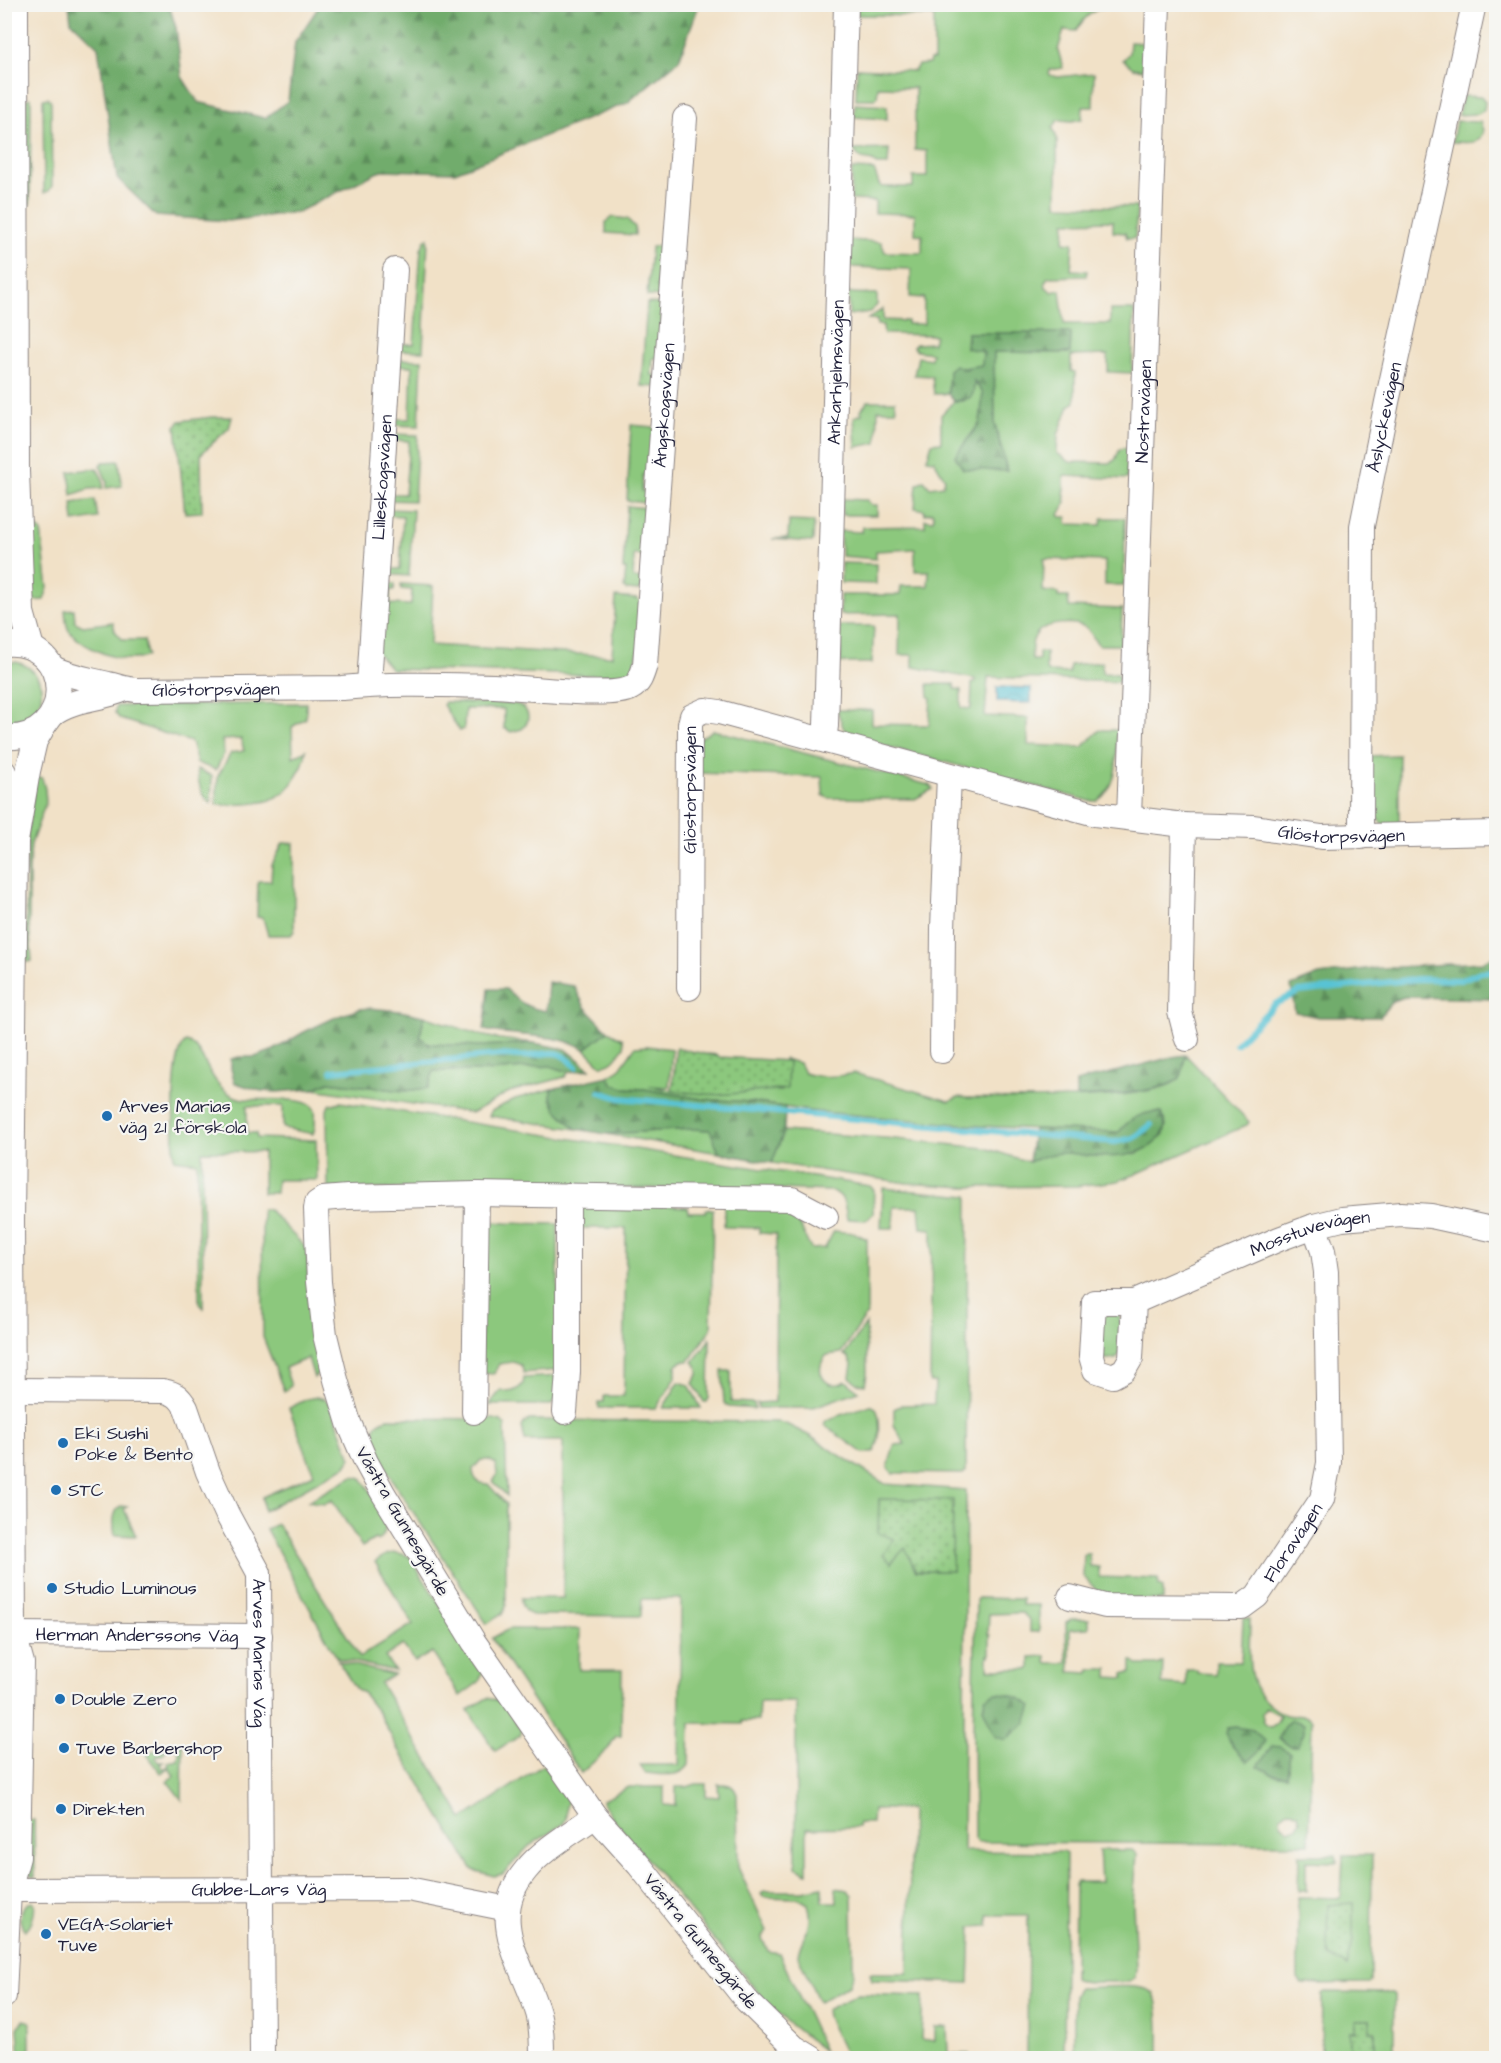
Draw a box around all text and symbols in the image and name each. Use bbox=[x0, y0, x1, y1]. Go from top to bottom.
street label: Ankarhjelmsvägen bbox=[822, 299, 851, 445]
street label: Ängskogsvägen bbox=[647, 342, 682, 469]
street label: Nostravägen bbox=[1130, 359, 1159, 463]
street label: Åslyckevägen bbox=[1361, 360, 1408, 475]
street label: Lilleskogsvägen bbox=[366, 414, 399, 541]
street label: Glöstorpsvägen bbox=[152, 677, 280, 703]
street label: Glöstorpsvägen bbox=[678, 726, 704, 854]
street label: Glöstorpsvägen bbox=[1276, 819, 1405, 850]
place label: Arves Marias väg 21 förskola bbox=[119, 1094, 247, 1141]
marker: Arves Marias väg 21 förskola bbox=[100, 1109, 114, 1123]
street label: Mosstuvevägen bbox=[1246, 1205, 1371, 1263]
place label: Eki Sushi Poke & Bento bbox=[75, 1421, 193, 1467]
marker: Eki Sushi Poke & Bento bbox=[56, 1436, 70, 1450]
street label: Västra Gunnesgärde bbox=[349, 1442, 456, 1601]
place label: STC bbox=[68, 1478, 104, 1503]
marker: STC bbox=[49, 1483, 63, 1497]
street label: Floravägen bbox=[1257, 1498, 1329, 1588]
place label: Studio Luminous bbox=[64, 1576, 197, 1601]
street label: Arves Marias Väg bbox=[246, 1579, 272, 1728]
marker: Studio Luminous bbox=[45, 1581, 59, 1595]
street label: Herman Anderssons Väg bbox=[36, 1622, 238, 1650]
place label: Double Zero bbox=[72, 1687, 177, 1712]
marker: Double Zero bbox=[53, 1692, 67, 1706]
place label: Tuve Barbershop bbox=[76, 1736, 222, 1761]
marker: Tuve Barbershop bbox=[57, 1741, 71, 1755]
place label: Direkten bbox=[73, 1797, 144, 1822]
marker: Direkten bbox=[54, 1802, 68, 1816]
street label: Västra Gunnesgärde bbox=[637, 1868, 764, 2016]
street label: Gubbe-Lars Väg bbox=[192, 1877, 326, 1903]
place label: VEGA-Solariet Tuve bbox=[58, 1912, 174, 1958]
marker: VEGA-Solariet Tuve bbox=[39, 1927, 53, 1941]

